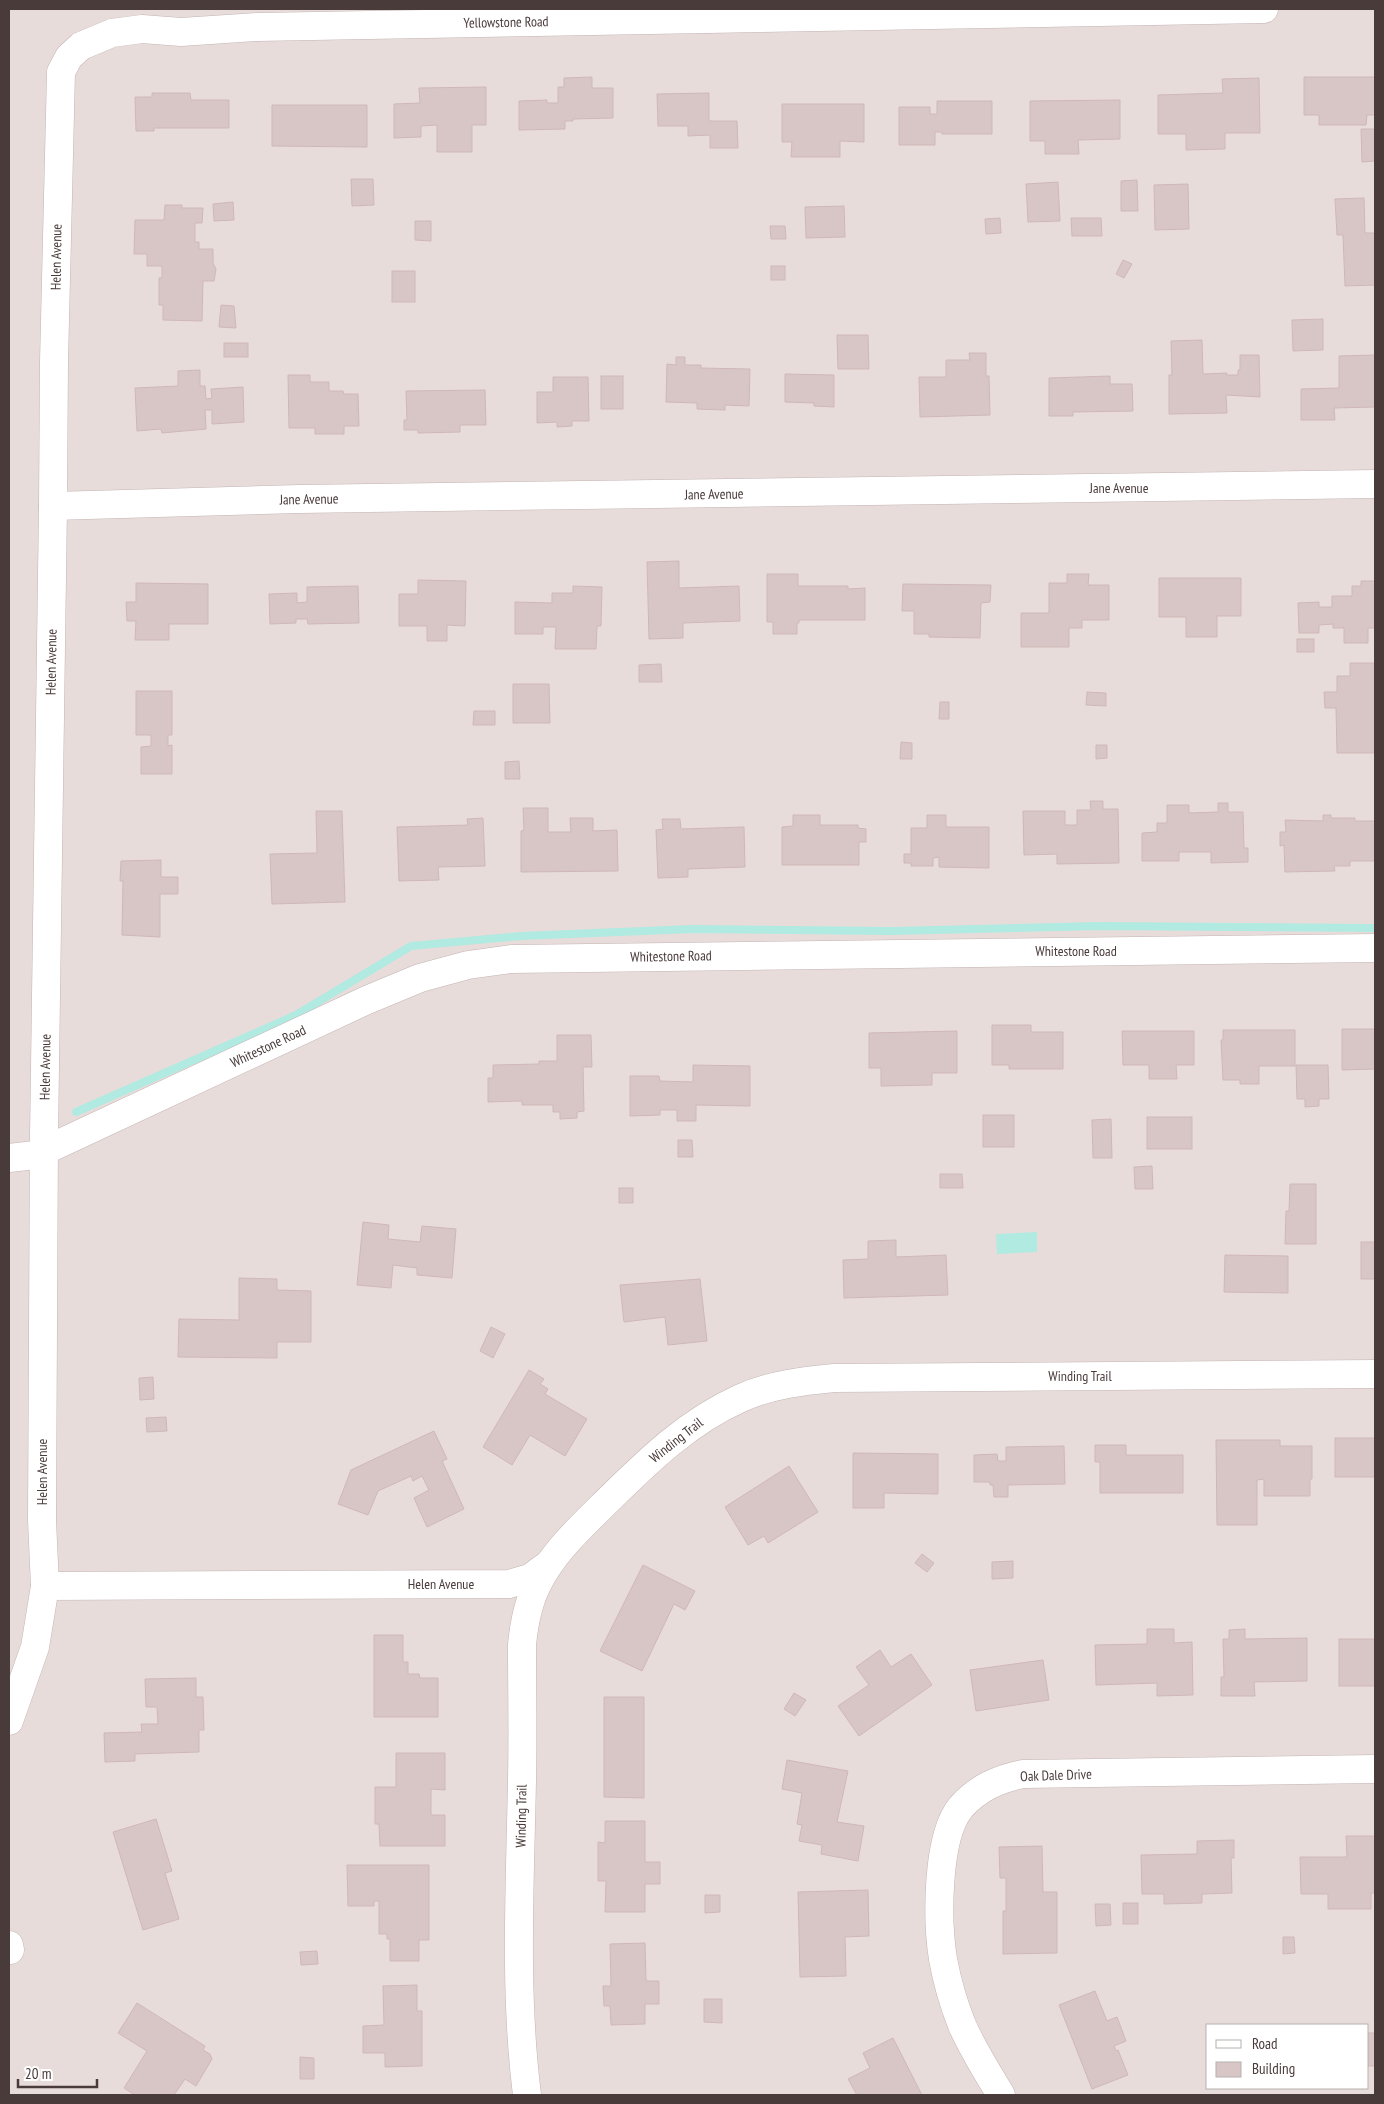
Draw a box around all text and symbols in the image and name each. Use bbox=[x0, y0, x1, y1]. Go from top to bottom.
street label: Yellowstone Road bbox=[463, 12, 549, 32]
street label: Helen Avenue bbox=[46, 223, 66, 290]
street label: Jane Avenue bbox=[1089, 479, 1149, 497]
street label: Jane Avenue bbox=[683, 484, 744, 504]
street label: Jane Avenue bbox=[278, 489, 339, 509]
street label: Helen Avenue bbox=[41, 628, 61, 695]
street label: Whitestone Road bbox=[1035, 942, 1117, 960]
street label: Whitestone Road bbox=[630, 946, 712, 966]
street label: Whitestone Road bbox=[227, 1021, 309, 1071]
street label: Helen Avenue bbox=[35, 1033, 55, 1100]
street label: Winding Trail bbox=[1048, 1367, 1112, 1385]
street label: Winding Trail bbox=[646, 1413, 707, 1467]
street label: Helen Avenue bbox=[33, 1439, 51, 1505]
street label: Helen Avenue bbox=[408, 1575, 474, 1593]
street label: Oak Dale Drive bbox=[1020, 1765, 1092, 1785]
street label: Winding Trail bbox=[511, 1783, 531, 1848]
legend bbox=[1206, 2024, 1369, 2089]
text: Road bbox=[1252, 2034, 1278, 2053]
scale bar bbox=[18, 2056, 96, 2088]
text: Building bbox=[1252, 2059, 1295, 2078]
text: 20 m bbox=[25, 2064, 51, 2083]

